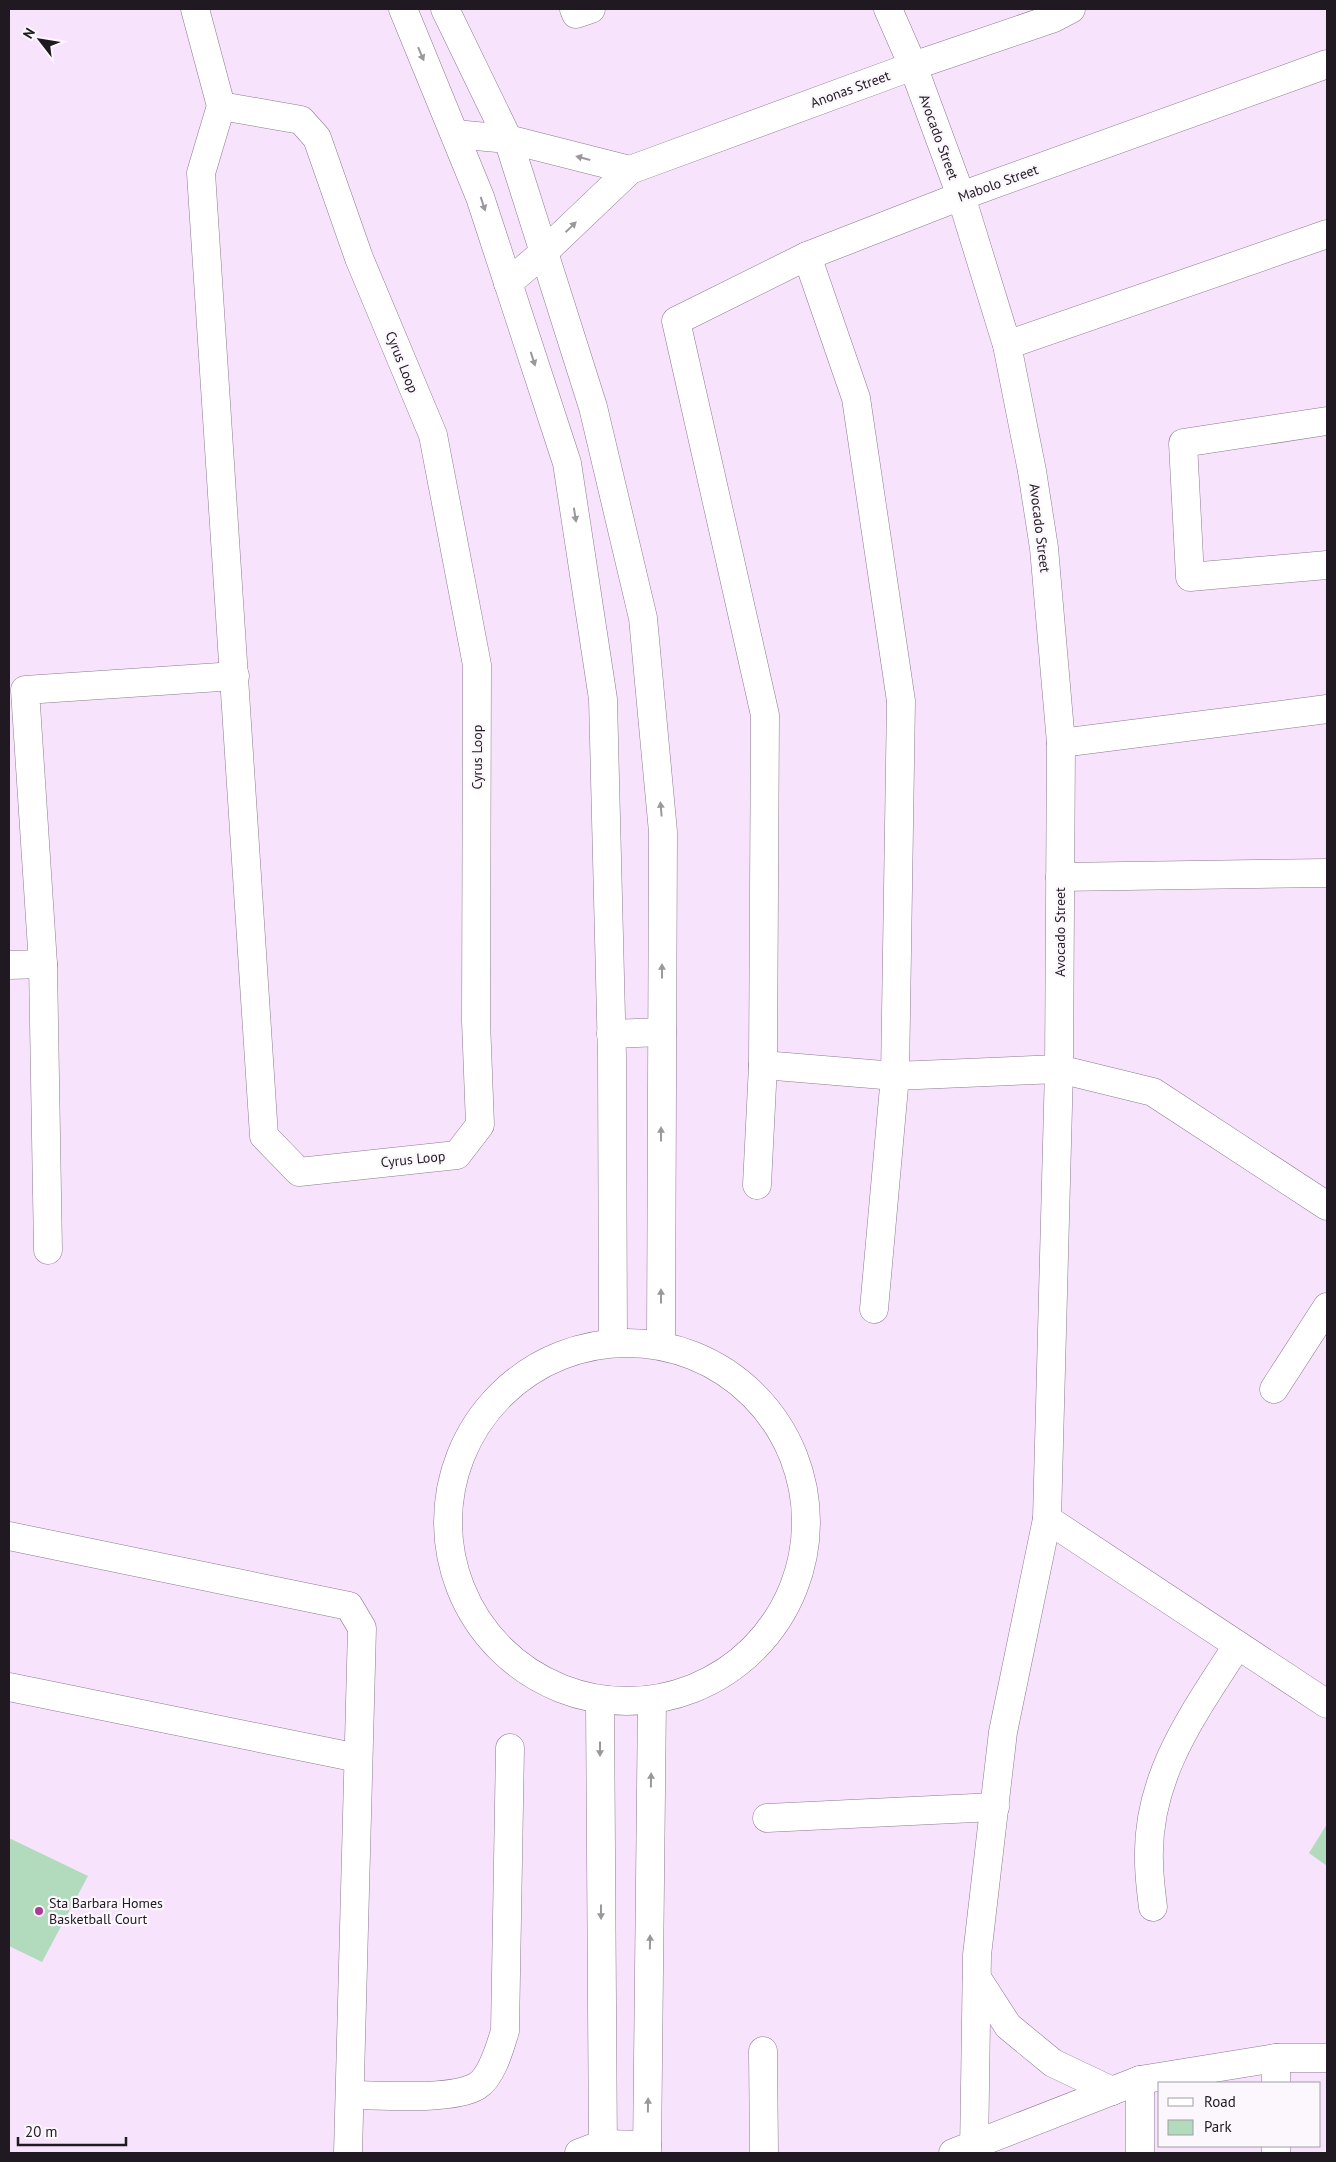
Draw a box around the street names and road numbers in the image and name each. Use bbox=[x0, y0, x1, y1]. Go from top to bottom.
street label: Anonas Street bbox=[808, 66, 892, 112]
street label: Avocado Street bbox=[915, 92, 963, 182]
street label: Mabolo Street bbox=[955, 160, 1041, 206]
street label: Cyrus Loop bbox=[382, 329, 422, 395]
street label: Avocado Street bbox=[1026, 482, 1054, 574]
street label: Cyrus Loop bbox=[468, 725, 486, 789]
street label: Avocado Street bbox=[1051, 887, 1069, 977]
street label: Cyrus Loop bbox=[380, 1147, 446, 1171]

